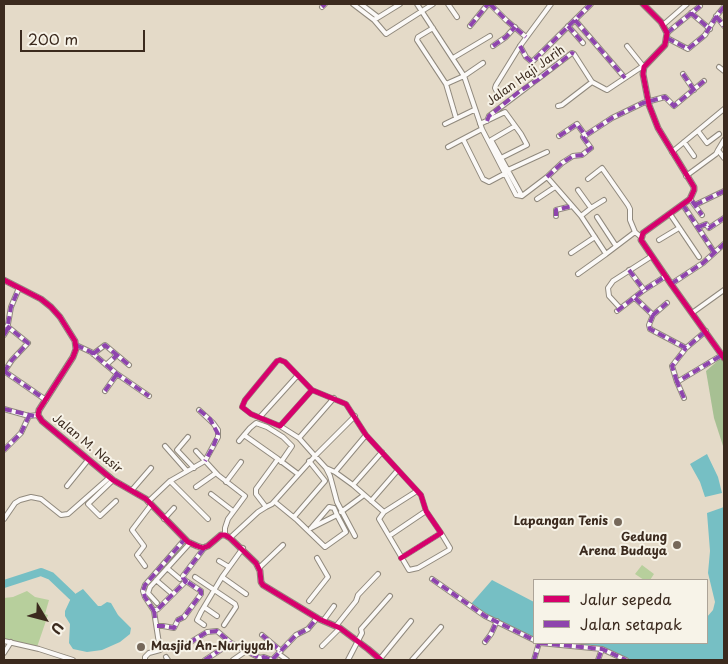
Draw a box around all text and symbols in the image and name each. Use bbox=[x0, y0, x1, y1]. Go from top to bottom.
scale bar bbox=[22, 20, 148, 52]
text: 200 m bbox=[28, 27, 78, 50]
street label: Jalan Haji Jarih bbox=[484, 43, 568, 109]
street label: Jalan M. Nasir bbox=[49, 411, 125, 477]
place label: Lapangan Tenis bbox=[514, 515, 608, 529]
marker: Lapangan Tenis bbox=[612, 516, 624, 528]
place label: Gedung Arena Budaya bbox=[579, 531, 667, 559]
marker: Gedung Arena Budaya bbox=[671, 539, 683, 551]
legend bbox=[533, 579, 708, 644]
text: Jalur sepeda bbox=[580, 587, 671, 610]
north arrow bbox=[20, 594, 70, 644]
text: Jalan setapak bbox=[580, 612, 682, 635]
text: U bbox=[46, 618, 69, 639]
place label: Masjid An-Nuriyyah bbox=[151, 640, 274, 654]
marker: Masjid An-Nuriyyah bbox=[135, 641, 147, 653]

